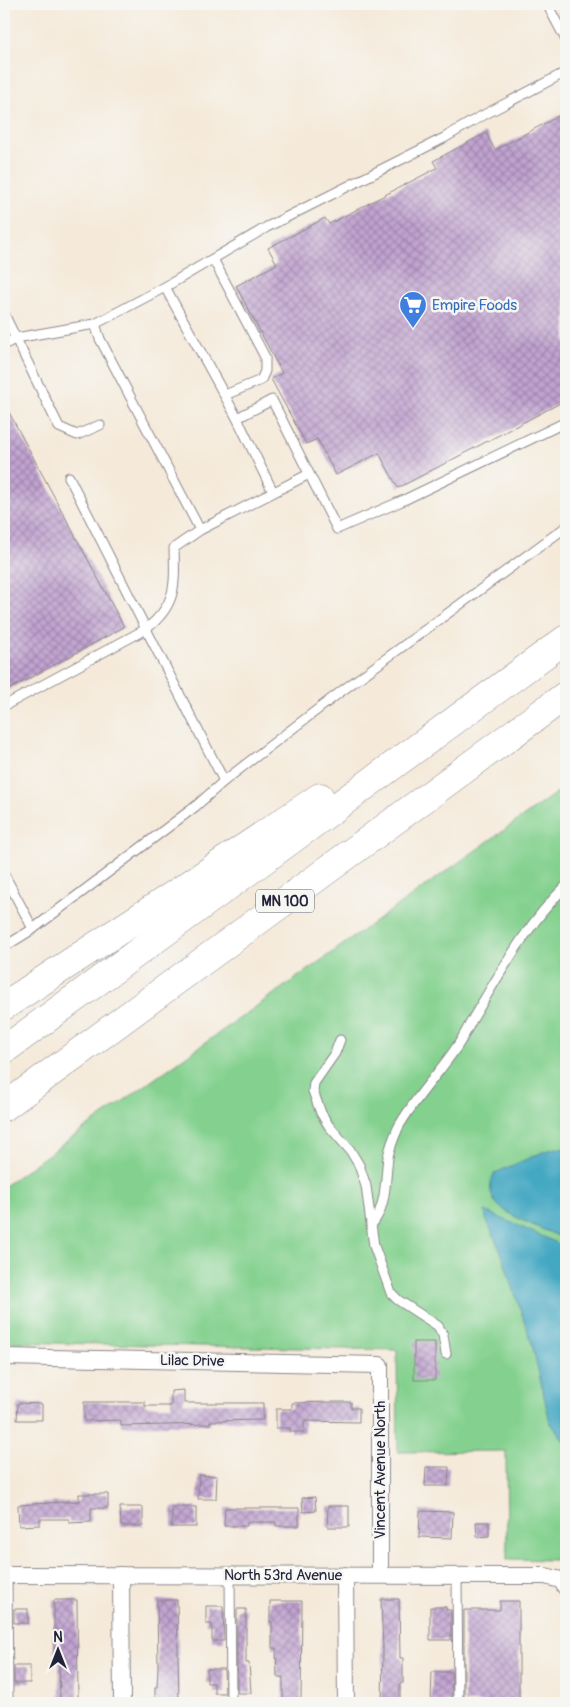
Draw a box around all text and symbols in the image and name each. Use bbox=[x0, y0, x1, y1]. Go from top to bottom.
supermarket icon: Empire Foods bbox=[398, 290, 428, 329]
place label: Empire Foods bbox=[432, 296, 517, 315]
road number: MN 100 bbox=[256, 889, 314, 912]
street label: Lilac Drive bbox=[160, 1351, 225, 1371]
street label: Vincent Avenue North bbox=[371, 1401, 390, 1539]
street label: North 53rd Avenue bbox=[224, 1566, 343, 1585]
north arrow bbox=[32, 1624, 82, 1674]
text: N bbox=[53, 1629, 63, 1646]

